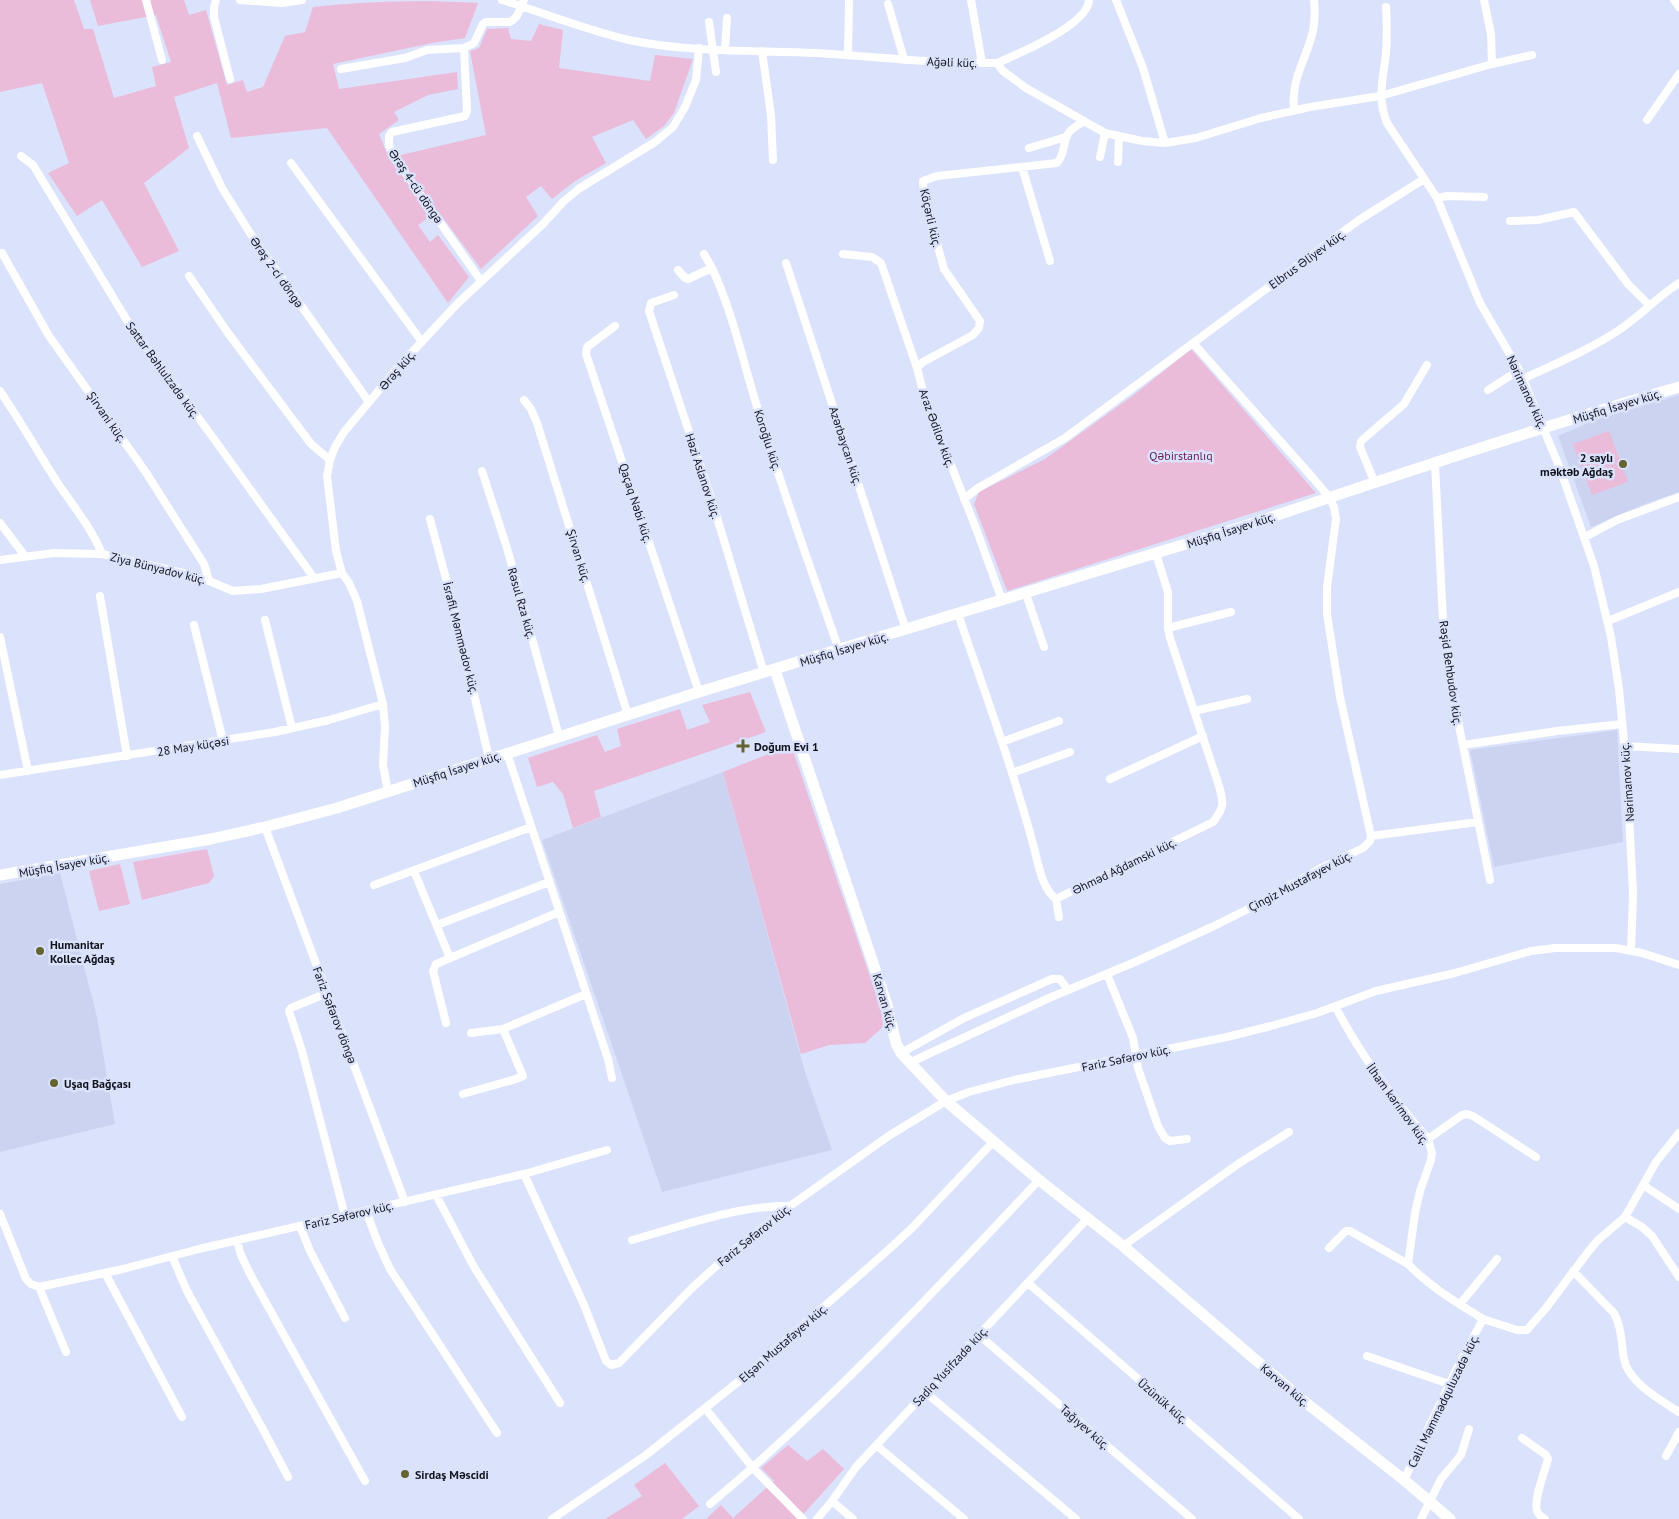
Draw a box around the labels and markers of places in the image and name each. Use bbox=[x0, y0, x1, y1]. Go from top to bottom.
place label: 2 saylı məktəb Ağdaş bbox=[1540, 450, 1613, 479]
marker: 2 saylı məktəb Ağdaş bbox=[1617, 458, 1629, 470]
marker: Doğum Evi 1 bbox=[736, 739, 750, 753]
place label: Doğum Evi 1 bbox=[754, 739, 819, 754]
place label: Humanitar Kollec Ağdaş bbox=[50, 937, 115, 966]
marker: Humanitar Kollec Ağdaş bbox=[34, 945, 46, 957]
place label: Uşaq Bağçası bbox=[64, 1076, 131, 1091]
marker: Uşaq Bağçası bbox=[48, 1077, 60, 1089]
place label: Sirdaş Məscidi bbox=[415, 1467, 489, 1482]
marker: Sirdaş Məscidi bbox=[399, 1468, 411, 1480]

